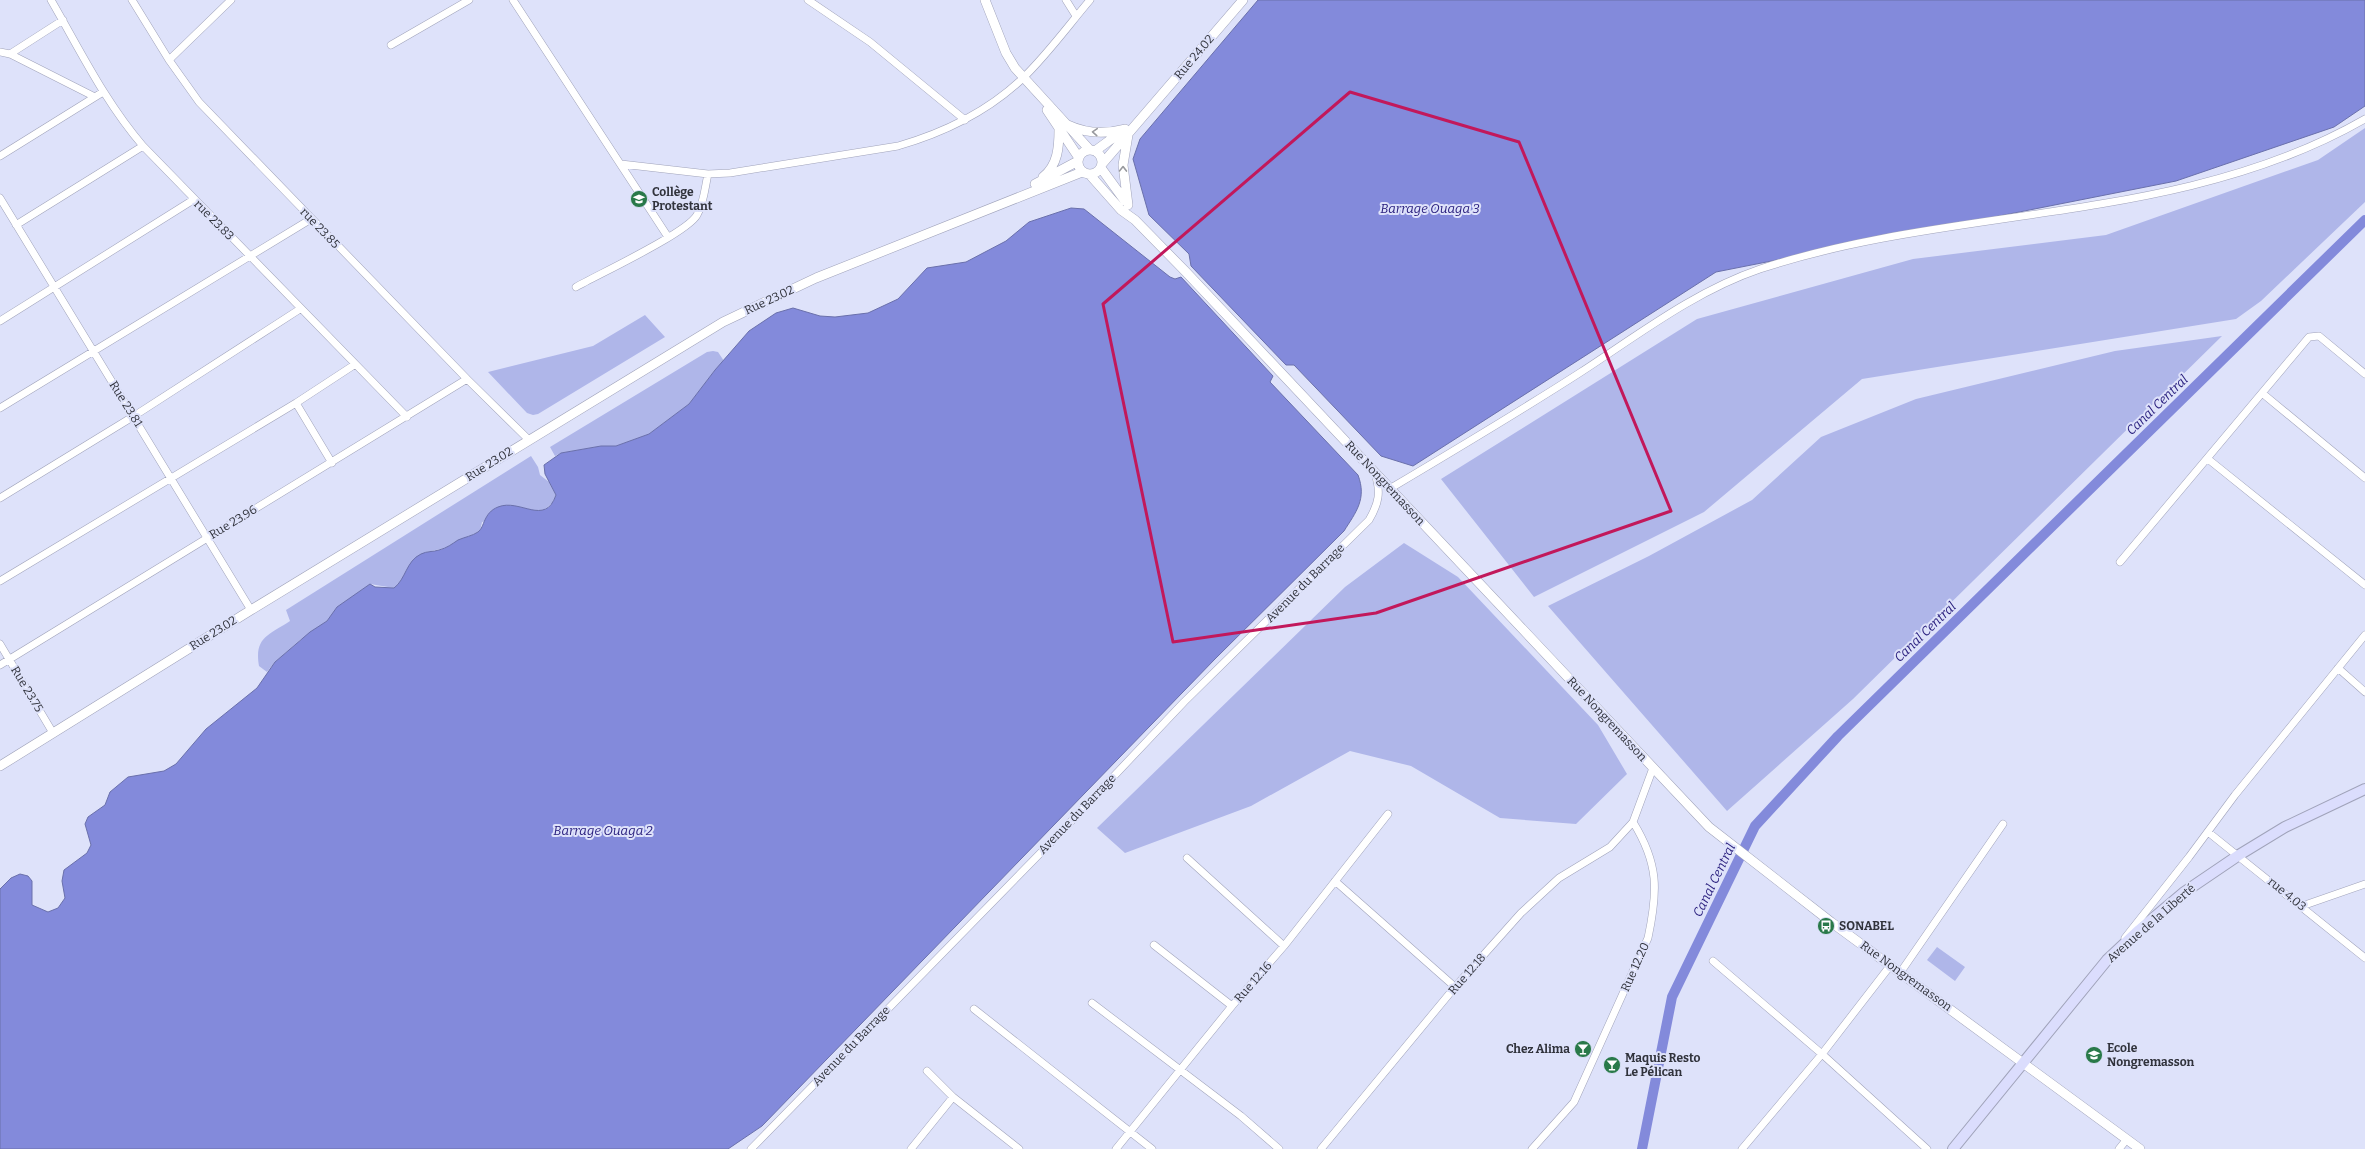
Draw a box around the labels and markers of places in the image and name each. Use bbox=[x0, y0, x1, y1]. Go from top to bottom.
place label: Collège Protestant bbox=[652, 185, 713, 213]
school or university icon: Collège Protestant bbox=[629, 189, 649, 209]
bus stop icon: SONABEL bbox=[1816, 916, 1836, 936]
place label: SONABEL bbox=[1839, 919, 1894, 933]
bar icon: Chez Alima bbox=[1573, 1039, 1593, 1059]
place label: Ecole Nongremasson bbox=[2107, 1041, 2195, 1069]
place label: Chez Alima bbox=[1506, 1042, 1570, 1056]
school or university icon: Ecole Nongremasson bbox=[2084, 1045, 2104, 1065]
place label: Maquis Resto Le Pélican bbox=[1625, 1051, 1700, 1079]
bar icon: Maquis Resto Le Pélican bbox=[1602, 1055, 1622, 1075]

